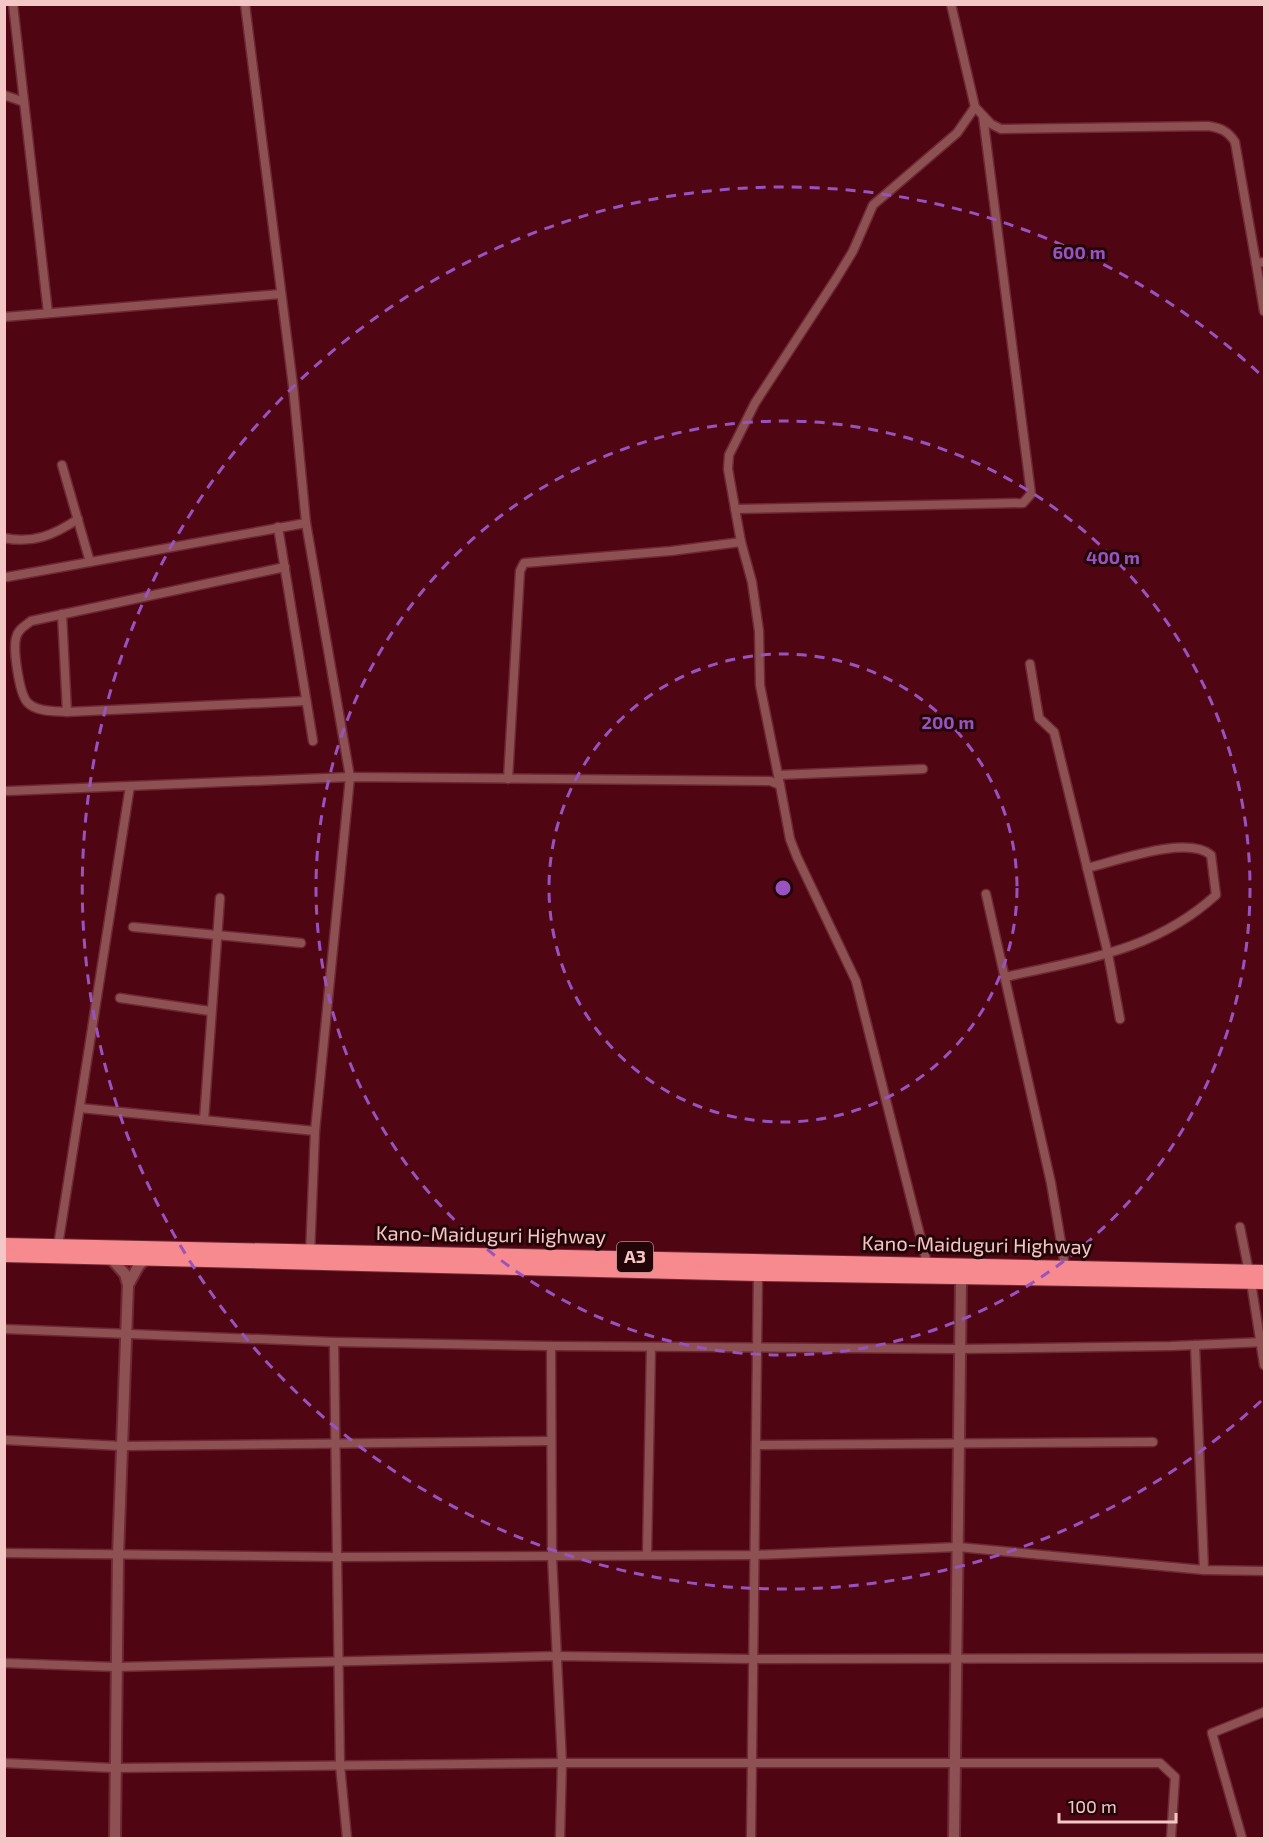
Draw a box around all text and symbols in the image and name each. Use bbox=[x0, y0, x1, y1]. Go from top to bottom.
text: 600 m bbox=[1052, 241, 1106, 263]
text: 400 m bbox=[1086, 546, 1140, 568]
text: 200 m bbox=[922, 711, 974, 733]
centre of rings bbox=[773, 878, 793, 898]
street label: Kano-Maiduguri Highway bbox=[376, 1220, 607, 1248]
street label: Kano-Maiduguri Highway bbox=[862, 1230, 1093, 1258]
road number: A3 bbox=[617, 1242, 653, 1272]
scale bar bbox=[1059, 1786, 1176, 1824]
text: 100 m bbox=[1068, 1795, 1117, 1817]

